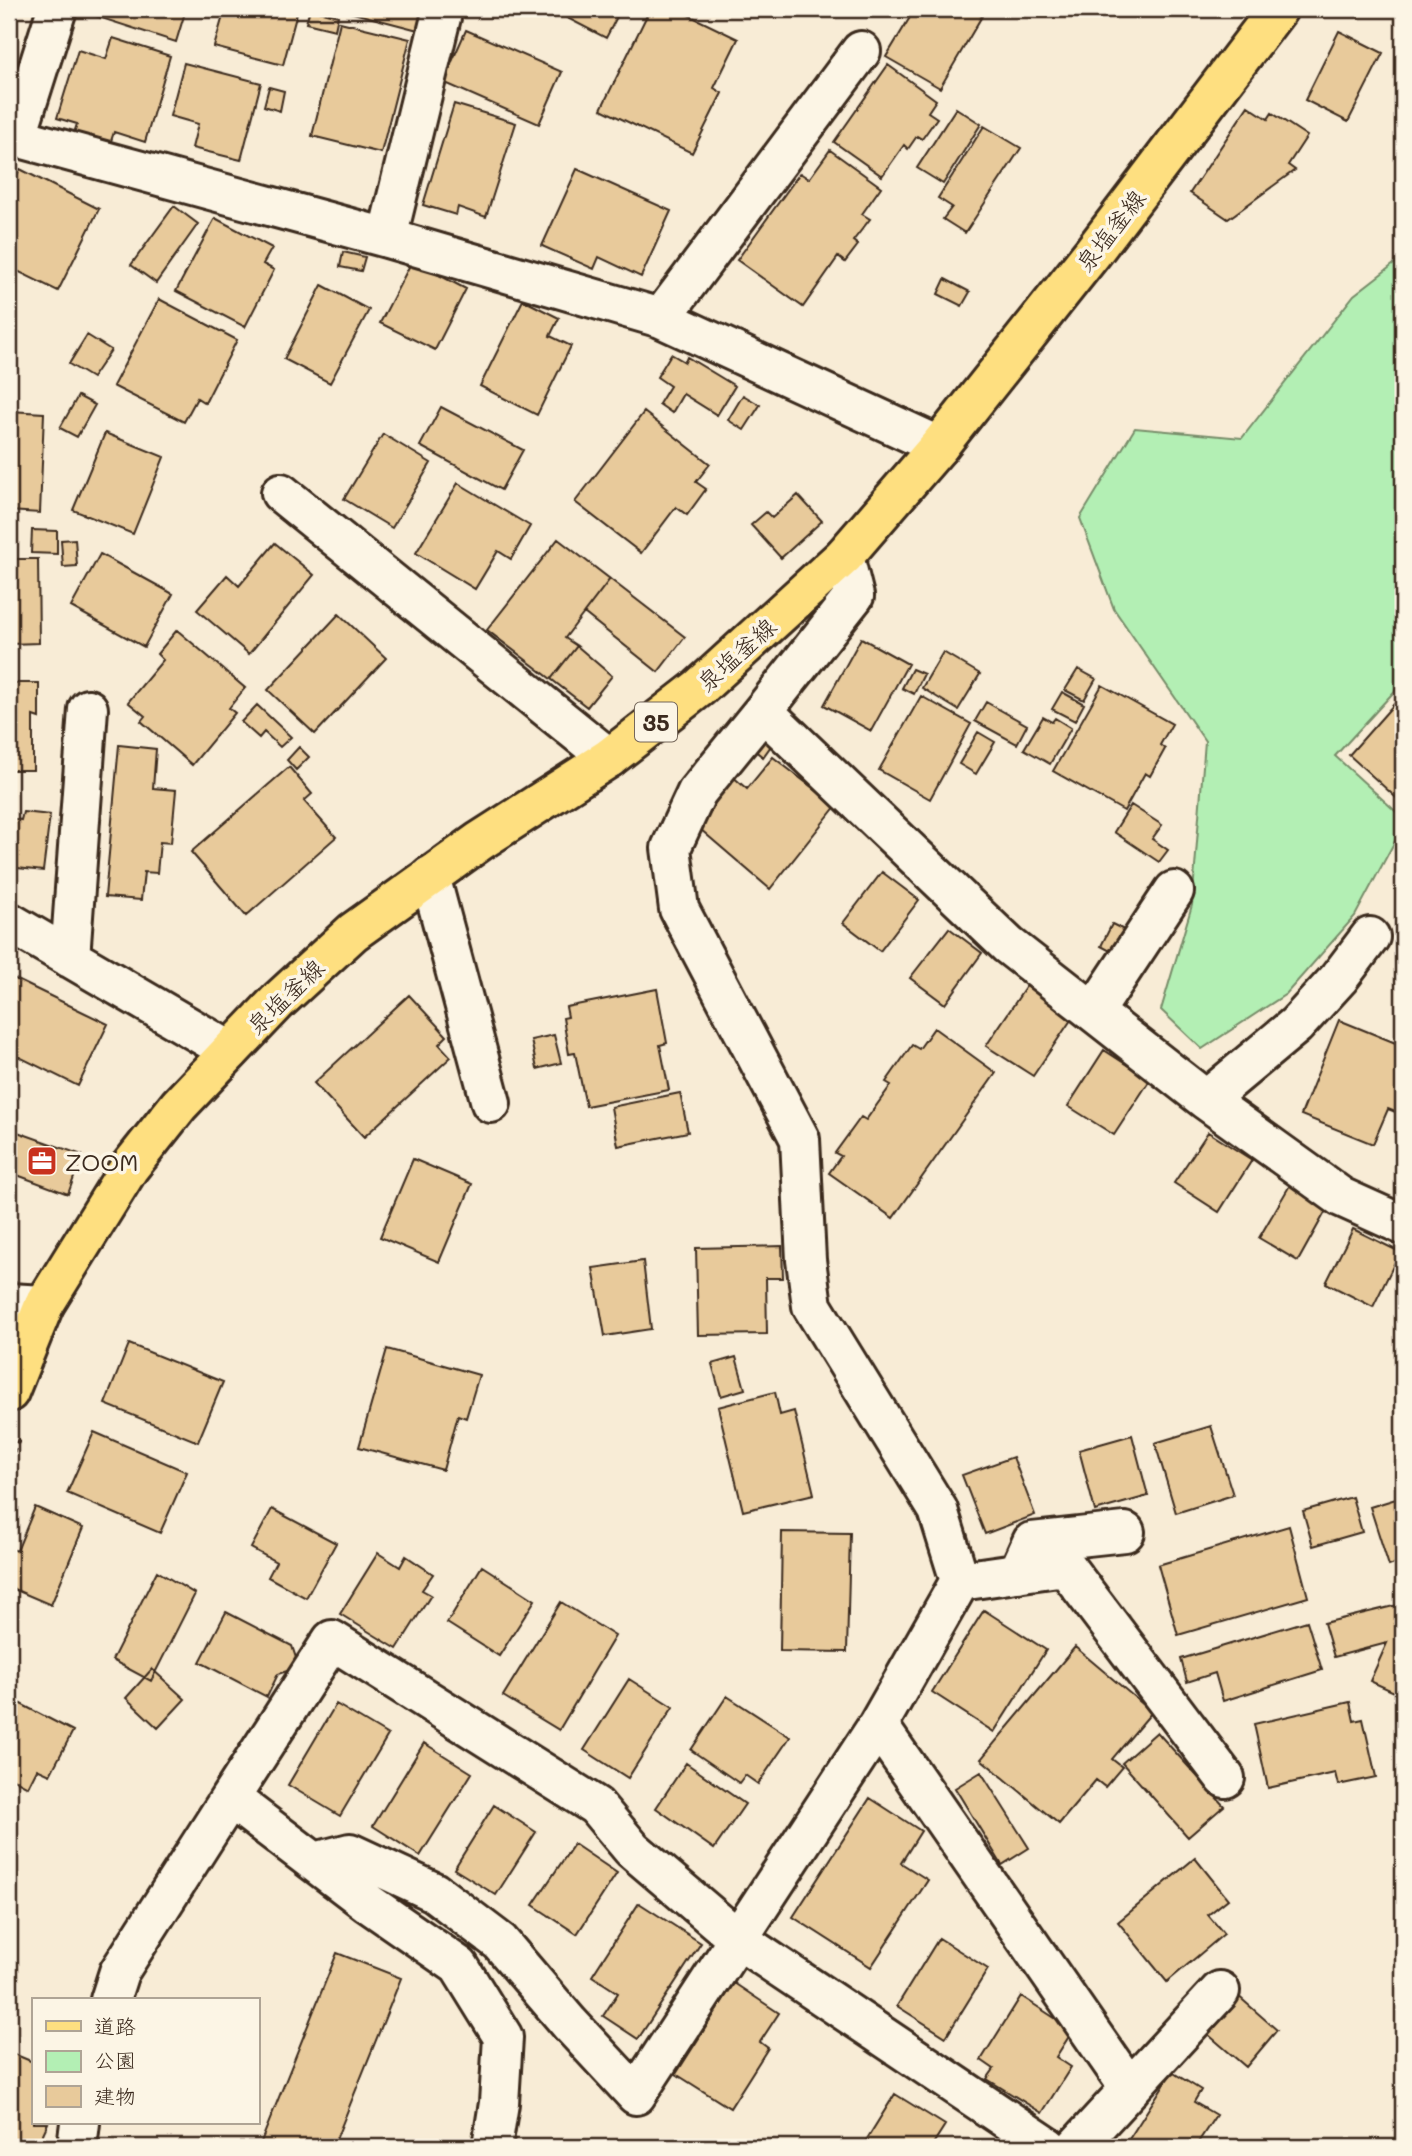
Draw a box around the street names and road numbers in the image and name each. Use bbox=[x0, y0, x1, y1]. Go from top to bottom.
street label: 泉塩釜線 bbox=[1068, 183, 1152, 277]
street label: 泉塩釜線 bbox=[690, 610, 782, 698]
road number: 35 bbox=[635, 702, 677, 742]
street label: 泉塩釜線 bbox=[240, 952, 330, 1040]

